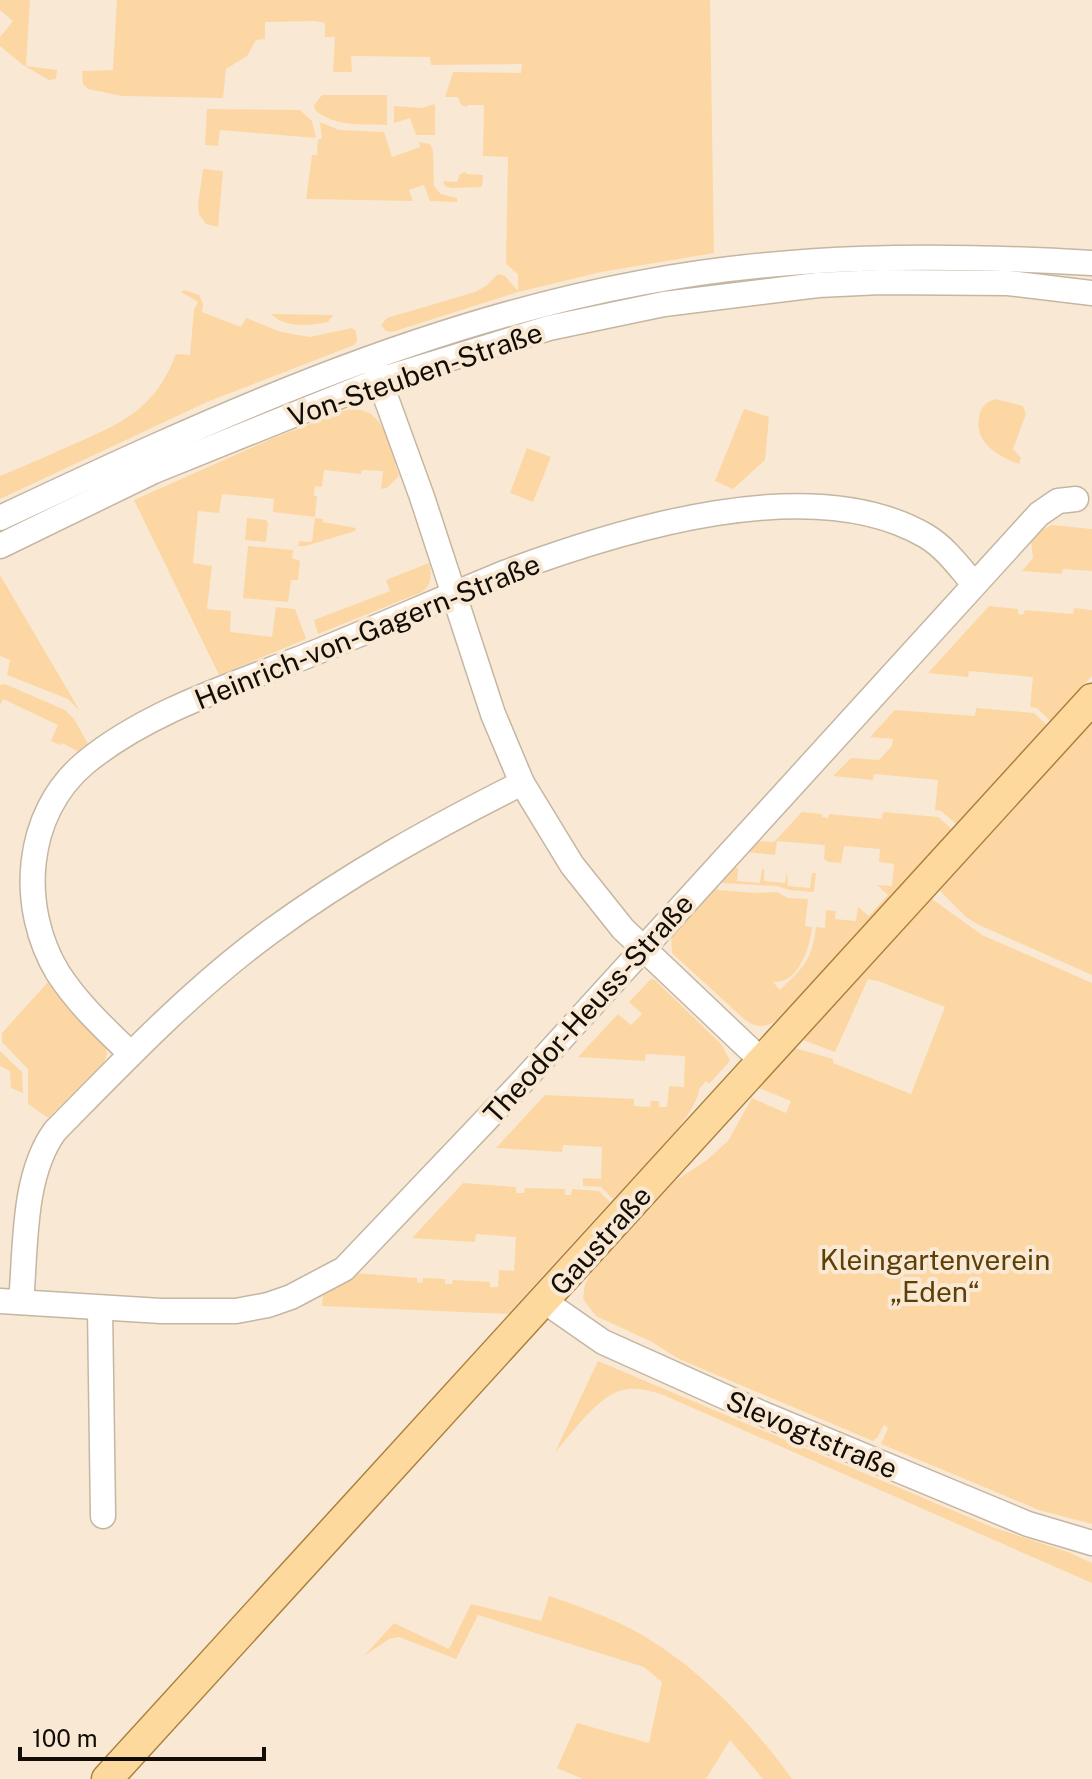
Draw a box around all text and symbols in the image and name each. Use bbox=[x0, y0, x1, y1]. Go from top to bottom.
street label: Von-Steuben-Straße bbox=[284, 315, 546, 433]
street label: Heinrich-von-Gagern-Straße bbox=[190, 547, 544, 715]
street label: Theodor-Heuss-Straße bbox=[476, 887, 700, 1129]
street label: Gaustraße bbox=[542, 1179, 658, 1301]
park label: Kleingartenverein „Eden“ bbox=[820, 1243, 1050, 1308]
street label: Slevogtstraße bbox=[721, 1383, 903, 1485]
scale bar bbox=[20, 1711, 264, 1761]
text: 100 m bbox=[32, 1724, 98, 1752]

